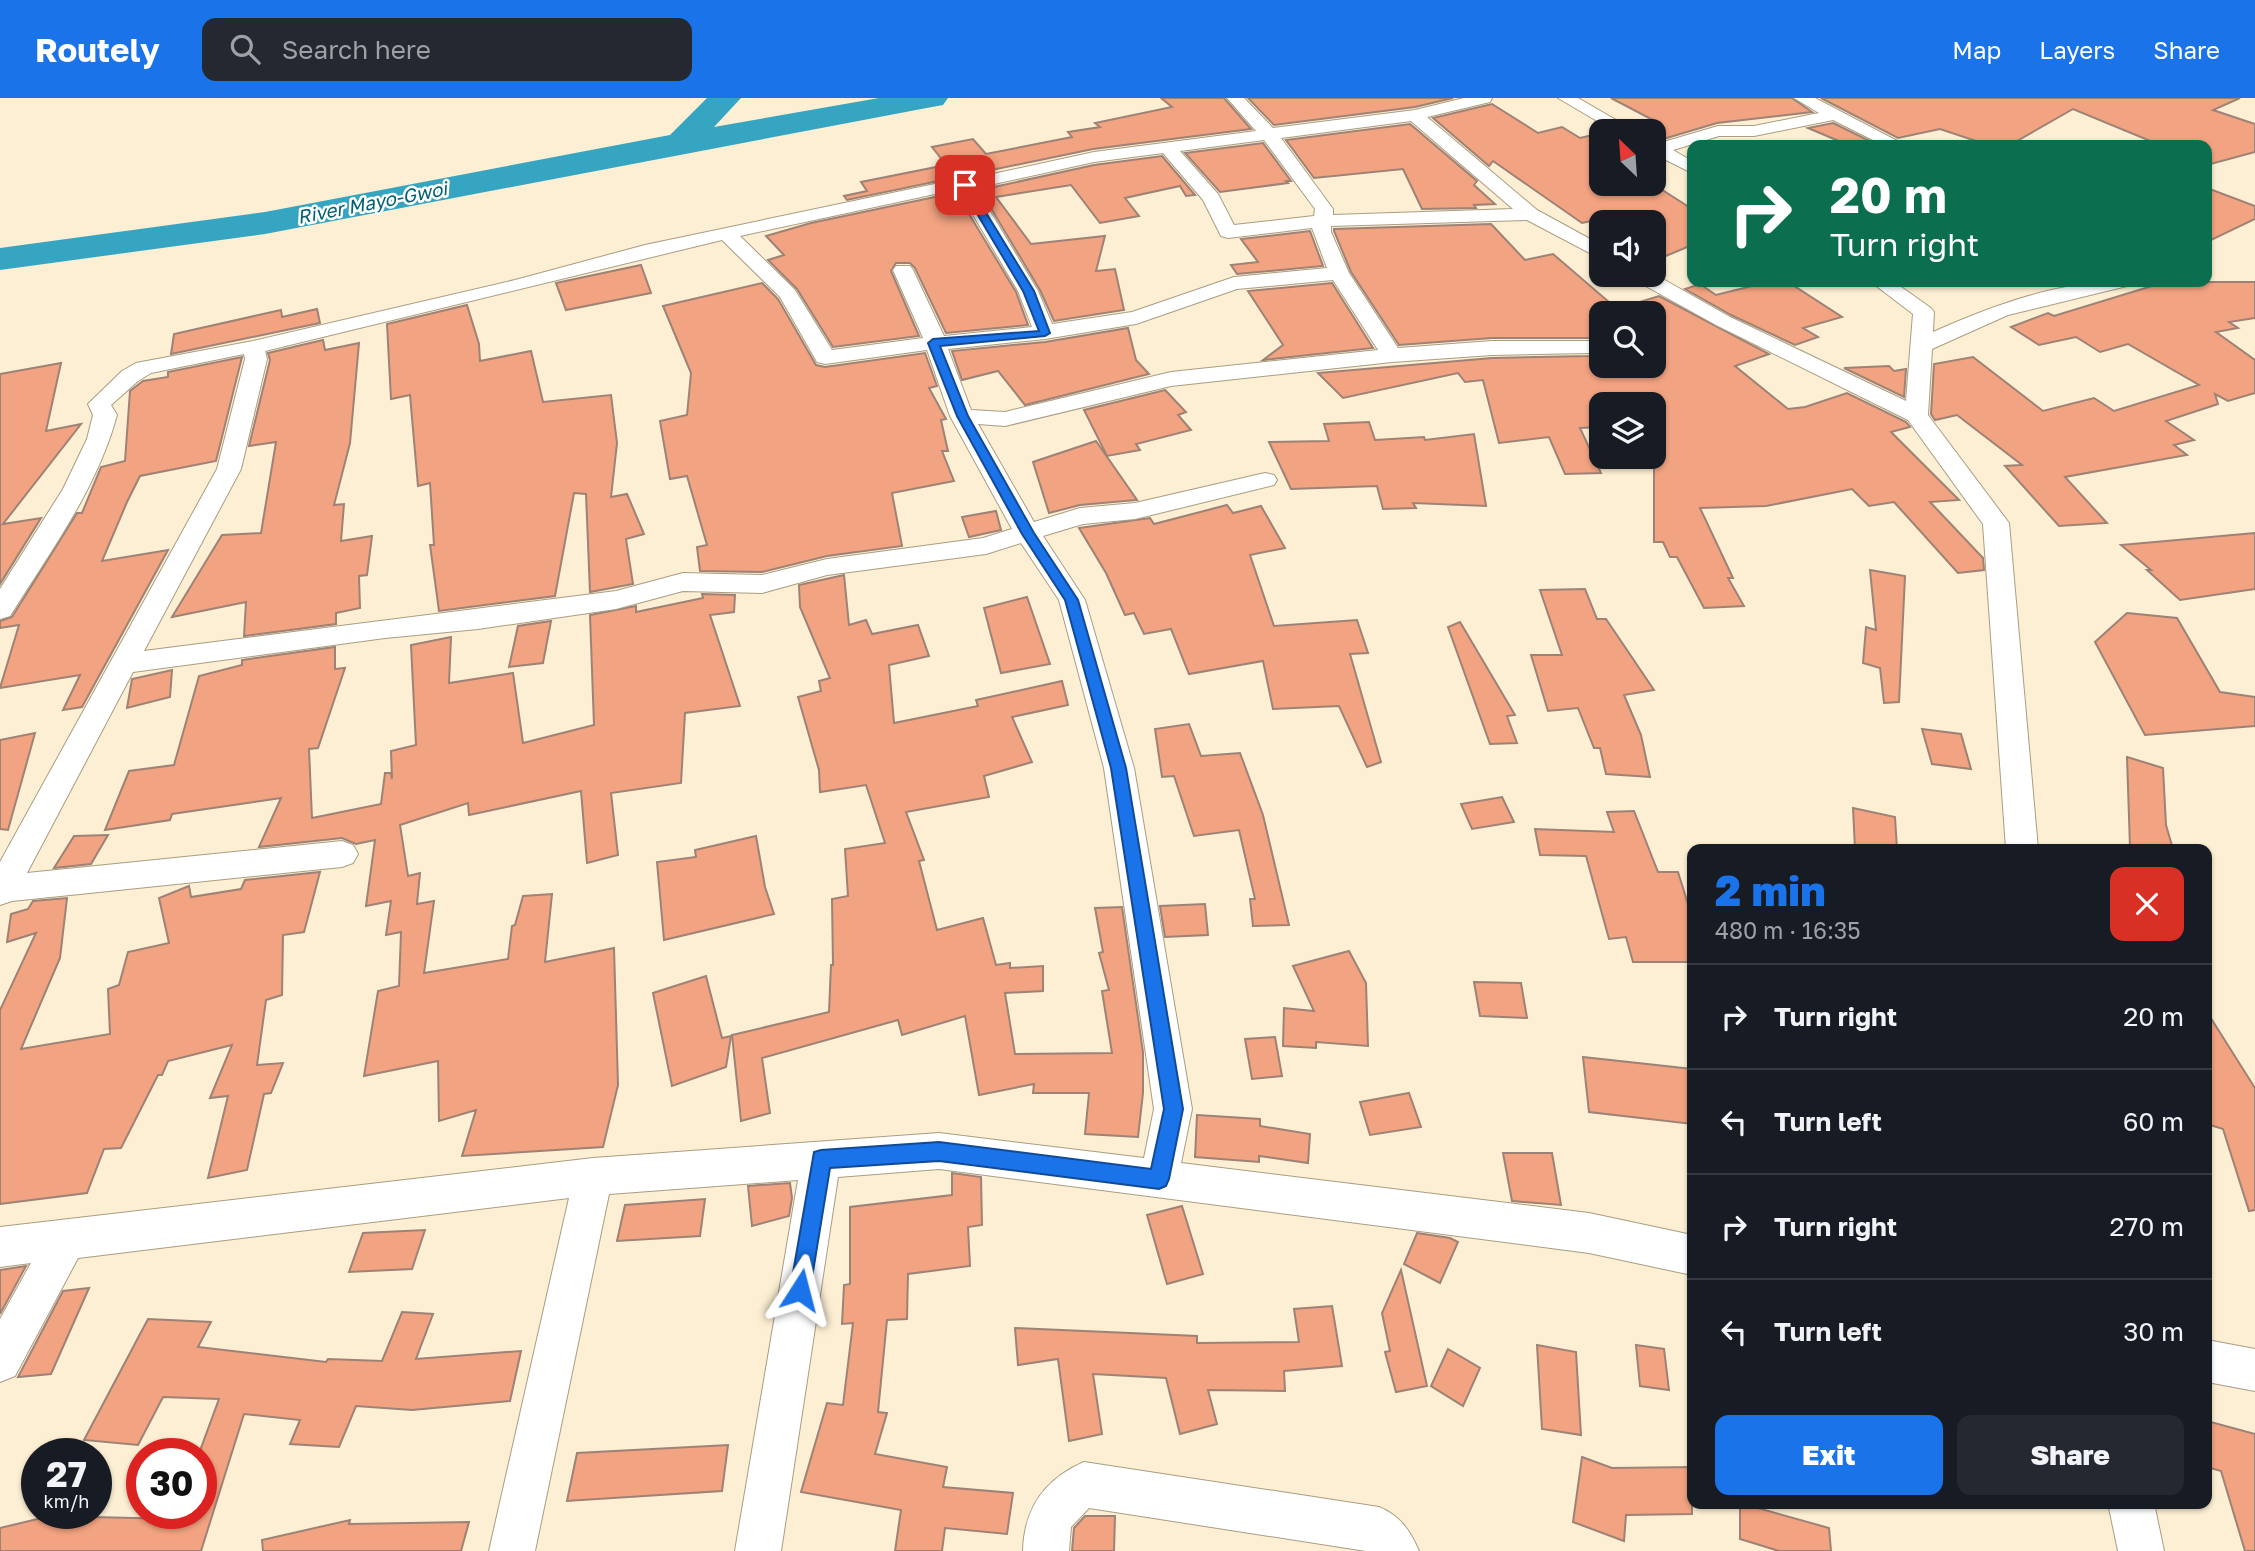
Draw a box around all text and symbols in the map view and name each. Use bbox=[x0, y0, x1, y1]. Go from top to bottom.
search box bbox=[202, 18, 692, 81]
text: Routely bbox=[35, 30, 160, 69]
icon: search bbox=[226, 30, 264, 68]
text: Search here bbox=[282, 34, 431, 65]
text: Map bbox=[1952, 35, 2001, 64]
text: Layers bbox=[2039, 35, 2115, 64]
text: Share bbox=[2153, 35, 2220, 64]
north arrow bbox=[1589, 119, 1666, 196]
map controls bbox=[1589, 119, 1666, 469]
pin bbox=[935, 155, 995, 215]
text: 20 m bbox=[1830, 165, 1947, 224]
icon: arrive bbox=[946, 166, 984, 204]
icon: right bbox=[1715, 168, 1806, 259]
water label: River Mayo-Gwoi bbox=[295, 176, 451, 228]
button: sound bbox=[1589, 210, 1666, 287]
text: Turn right bbox=[1830, 225, 1979, 263]
button: search bbox=[1589, 301, 1666, 378]
button: layers bbox=[1589, 392, 1666, 469]
text: 2 min bbox=[1715, 865, 1826, 915]
button: close bbox=[2110, 867, 2184, 941]
text: 480 m · 16:35 bbox=[1715, 916, 1861, 944]
icon: right bbox=[1715, 998, 1753, 1036]
text: Turn right bbox=[1774, 1001, 1897, 1032]
text: 20 m bbox=[2123, 1001, 2184, 1032]
icon: left bbox=[1715, 1103, 1753, 1141]
text: Turn left bbox=[1774, 1106, 1882, 1137]
text: 60 m bbox=[2123, 1106, 2184, 1137]
icon: right bbox=[1715, 1208, 1753, 1246]
text: Turn right bbox=[1774, 1211, 1897, 1242]
text: 270 m bbox=[2110, 1211, 2184, 1242]
position arrow bbox=[763, 1253, 837, 1327]
icon: left bbox=[1715, 1313, 1753, 1351]
text: Turn left bbox=[1774, 1316, 1882, 1347]
text: 30 m bbox=[2123, 1316, 2184, 1347]
button: Exit bbox=[1715, 1415, 1943, 1495]
button: Share bbox=[1957, 1415, 2184, 1495]
speed limit sign: 30 bbox=[126, 1438, 217, 1529]
text: 27 bbox=[46, 1453, 87, 1495]
text: km/h bbox=[44, 1490, 89, 1512]

